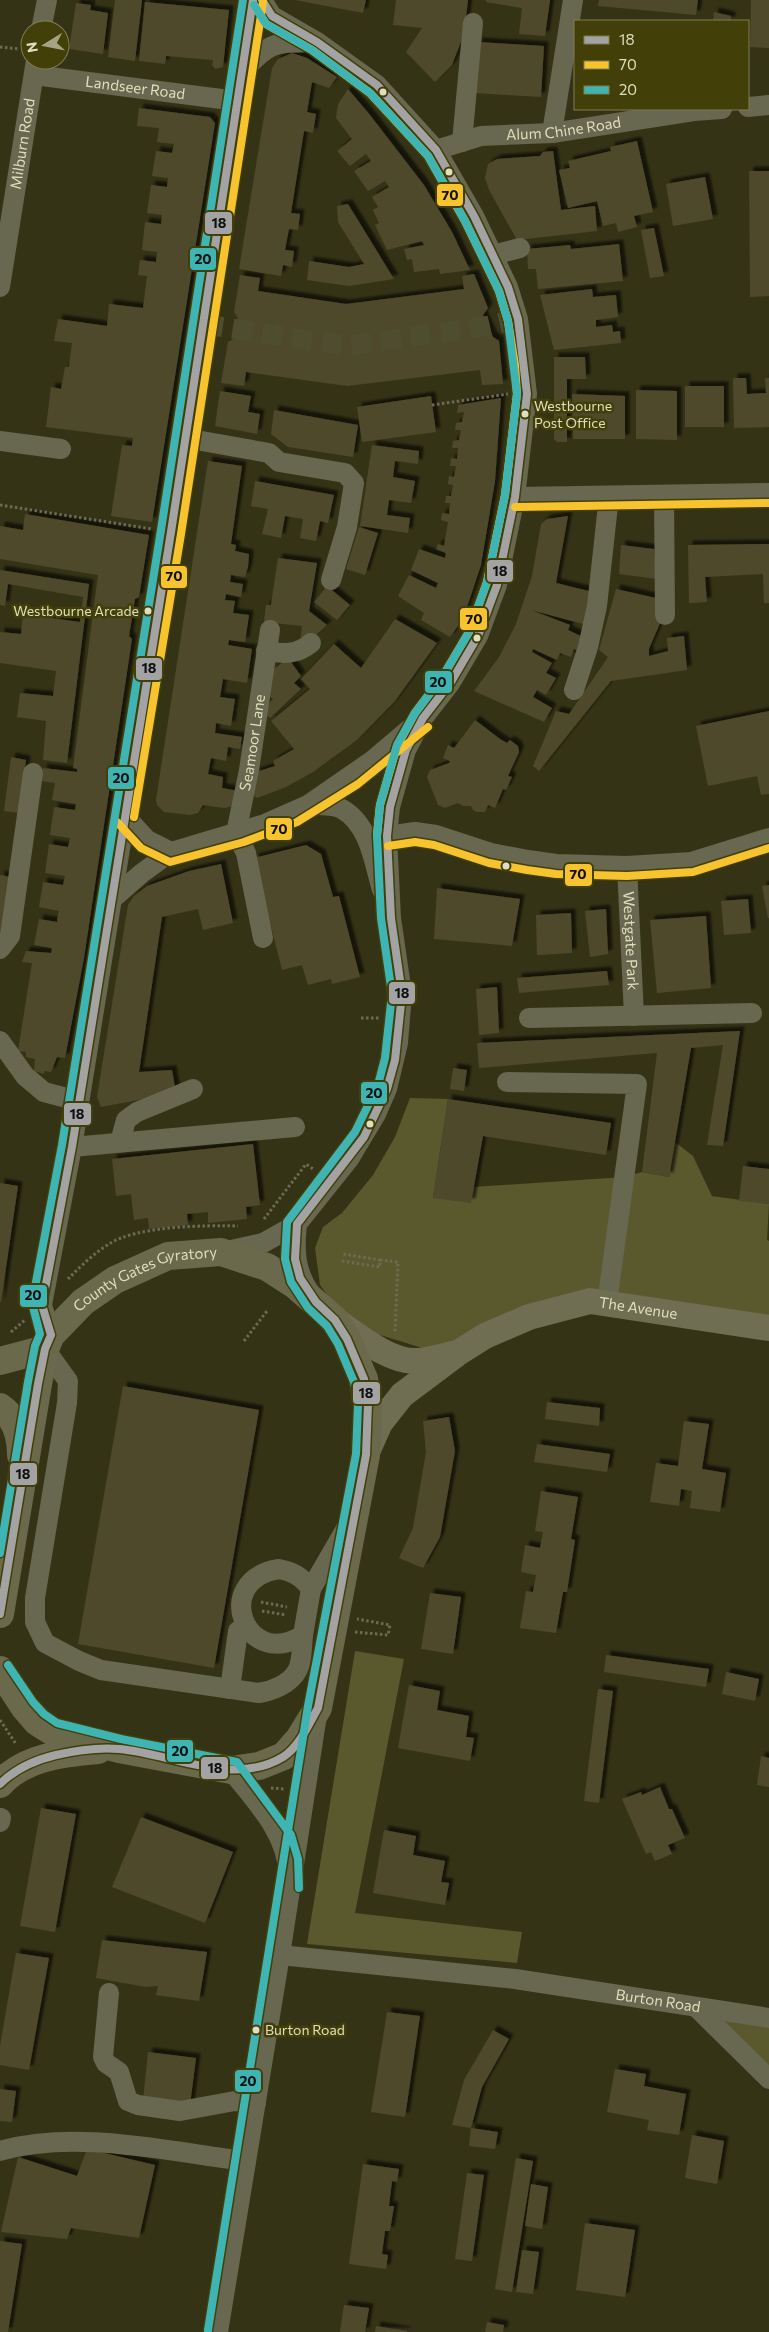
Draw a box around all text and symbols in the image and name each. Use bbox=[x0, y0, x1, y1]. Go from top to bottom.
north arrow bbox=[20, 20, 70, 70]
legend bbox=[574, 20, 749, 110]
text: 18 bbox=[619, 30, 635, 48]
text: N bbox=[22, 41, 41, 54]
text: 70 bbox=[619, 55, 637, 73]
street label: Landseer Road bbox=[84, 72, 186, 102]
text: 20 bbox=[619, 80, 637, 98]
unlabelled marker bbox=[378, 87, 388, 97]
street label: Milburn Road bbox=[6, 97, 38, 190]
street label: Alum Chine Road bbox=[506, 112, 622, 143]
unlabelled marker bbox=[444, 167, 454, 177]
line badge: 70 bbox=[436, 183, 464, 207]
text: 70 bbox=[442, 186, 458, 203]
line badge: 18 bbox=[204, 211, 233, 235]
text: 18 bbox=[212, 214, 227, 231]
line badge: 20 bbox=[189, 247, 217, 271]
text: 20 bbox=[194, 250, 212, 267]
place label: Westbourne Post Office bbox=[534, 397, 612, 431]
marker: Westbourne Post Office bbox=[520, 409, 530, 419]
line badge: 18 bbox=[486, 559, 514, 583]
text: 18 bbox=[493, 562, 508, 579]
line badge: 70 bbox=[160, 565, 188, 589]
text: 70 bbox=[166, 567, 182, 584]
place label: Westbourne Arcade bbox=[13, 602, 139, 619]
marker: Westbourne Arcade bbox=[143, 606, 153, 616]
line badge: 70 bbox=[459, 607, 488, 631]
text: 70 bbox=[466, 610, 482, 627]
unlabelled marker bbox=[472, 633, 482, 643]
line badge: 18 bbox=[135, 657, 163, 681]
text: 18 bbox=[142, 659, 157, 676]
line badge: 20 bbox=[424, 670, 453, 694]
text: 20 bbox=[429, 673, 447, 690]
street label: Seamoor Lane bbox=[235, 693, 268, 792]
line badge: 20 bbox=[107, 766, 135, 790]
text: 20 bbox=[112, 769, 130, 786]
line badge: 70 bbox=[265, 817, 293, 841]
text: 70 bbox=[271, 820, 287, 837]
unlabelled marker bbox=[501, 861, 511, 871]
line badge: 70 bbox=[564, 863, 593, 887]
text: 70 bbox=[570, 865, 586, 882]
street label: Westgate Park bbox=[620, 891, 643, 991]
line badge: 18 bbox=[388, 981, 416, 1005]
text: 18 bbox=[395, 984, 410, 1001]
line badge: 20 bbox=[360, 1081, 388, 1105]
text: 20 bbox=[365, 1084, 383, 1101]
line badge: 18 bbox=[63, 1102, 92, 1126]
text: 18 bbox=[70, 1105, 85, 1122]
unlabelled marker bbox=[365, 1119, 375, 1129]
street label: County Gates Gyratory bbox=[69, 1242, 218, 1315]
line badge: 20 bbox=[19, 1284, 48, 1308]
text: 20 bbox=[24, 1286, 42, 1303]
street label: The Avenue bbox=[598, 1292, 679, 1322]
line badge: 18 bbox=[352, 1381, 381, 1405]
text: 18 bbox=[359, 1384, 374, 1401]
line badge: 18 bbox=[9, 1462, 38, 1486]
text: 18 bbox=[16, 1465, 31, 1482]
line badge: 20 bbox=[166, 1739, 194, 1763]
text: 20 bbox=[171, 1742, 189, 1759]
line badge: 18 bbox=[200, 1756, 229, 1780]
text: 18 bbox=[208, 1759, 223, 1776]
street label: Burton Road bbox=[615, 1985, 702, 2015]
place label: Burton Road bbox=[265, 2021, 345, 2038]
marker: Burton Road bbox=[251, 2025, 261, 2035]
line badge: 20 bbox=[234, 2069, 262, 2093]
text: 20 bbox=[239, 2072, 257, 2089]

